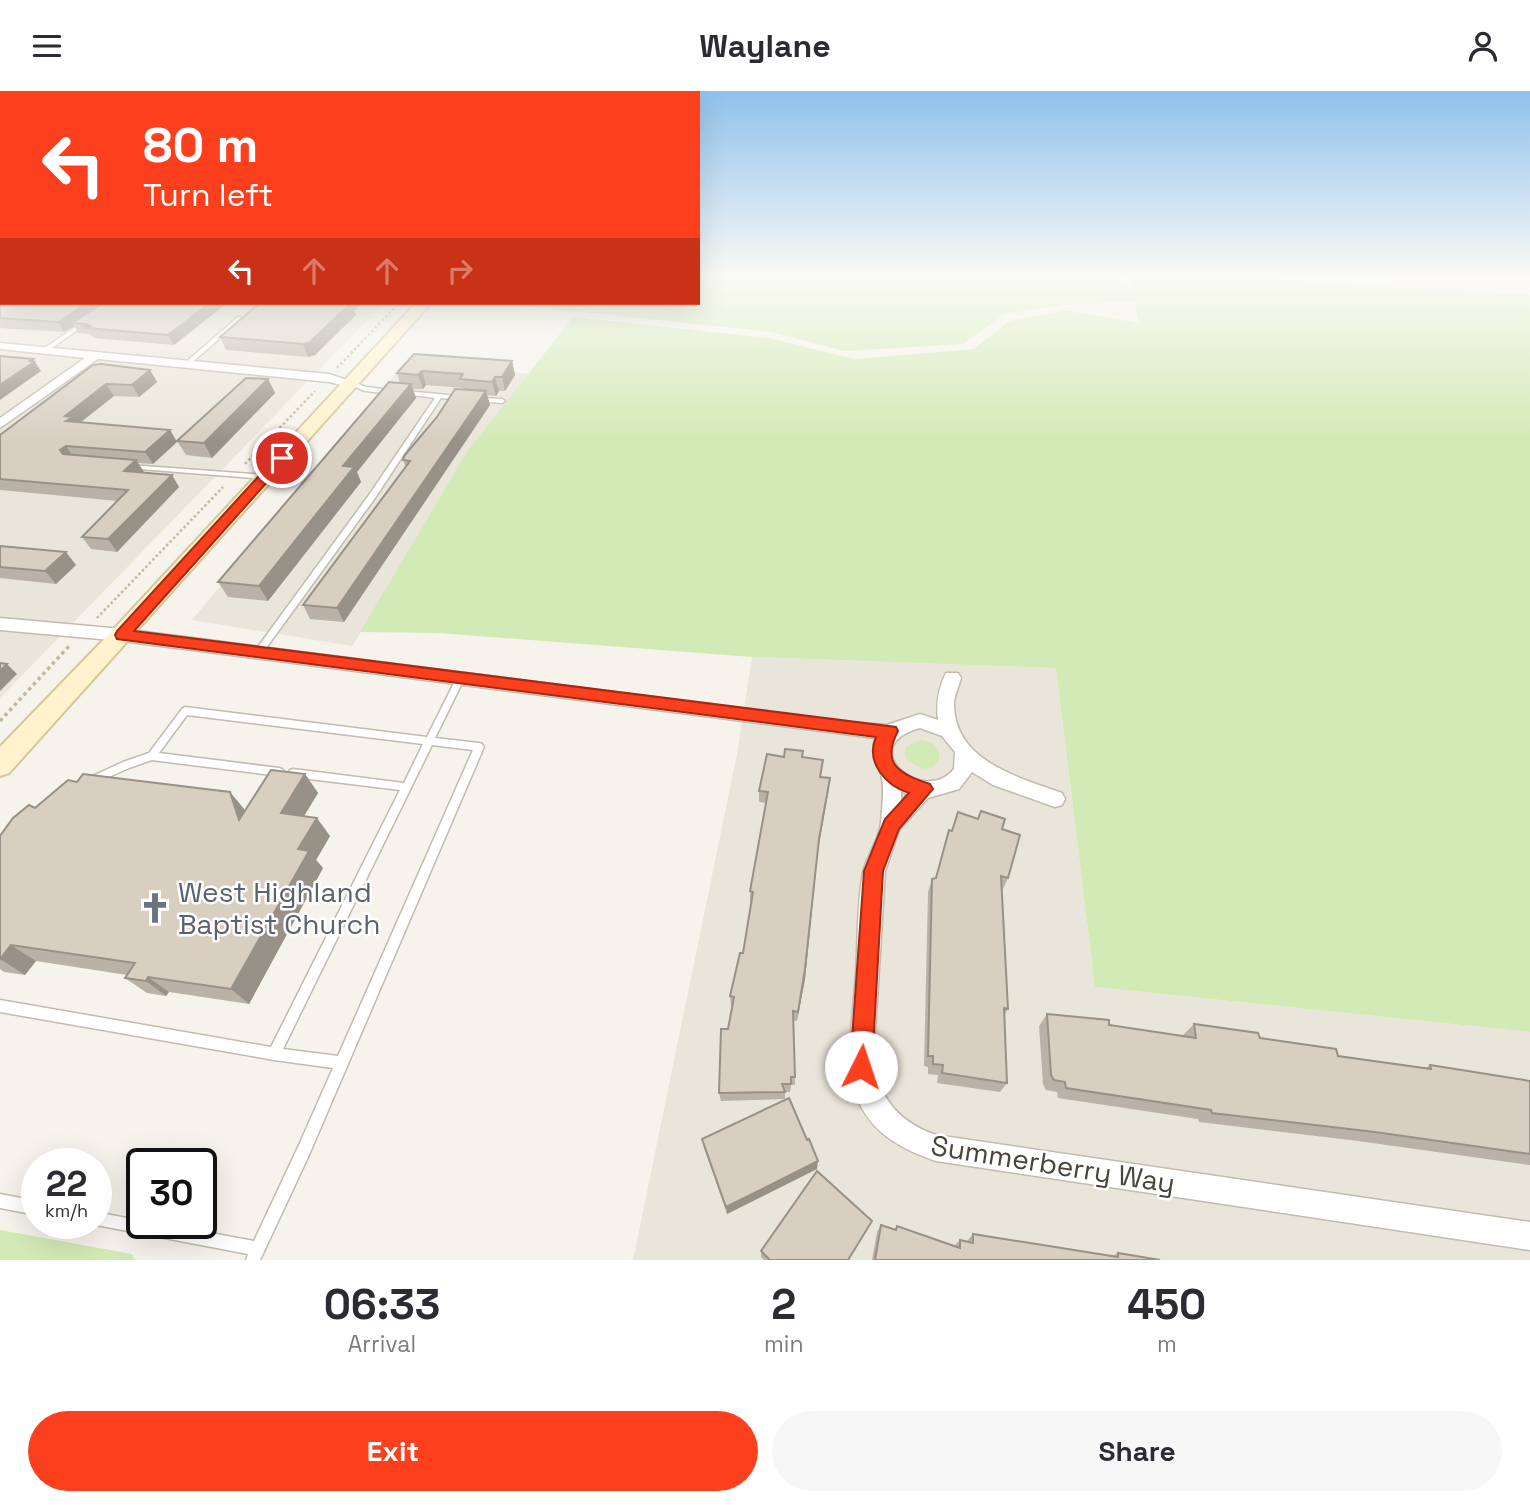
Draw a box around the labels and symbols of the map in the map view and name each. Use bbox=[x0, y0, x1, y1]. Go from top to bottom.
pin bbox=[252, 428, 312, 488]
place label: West Highland Baptist Church bbox=[178, 874, 380, 942]
church icon: West Highland Baptist Church bbox=[138, 891, 172, 925]
position arrow bbox=[824, 1030, 898, 1104]
street label: Summerberry Way bbox=[928, 1127, 1178, 1201]
speed limit sign: 30 bbox=[126, 1148, 217, 1239]

